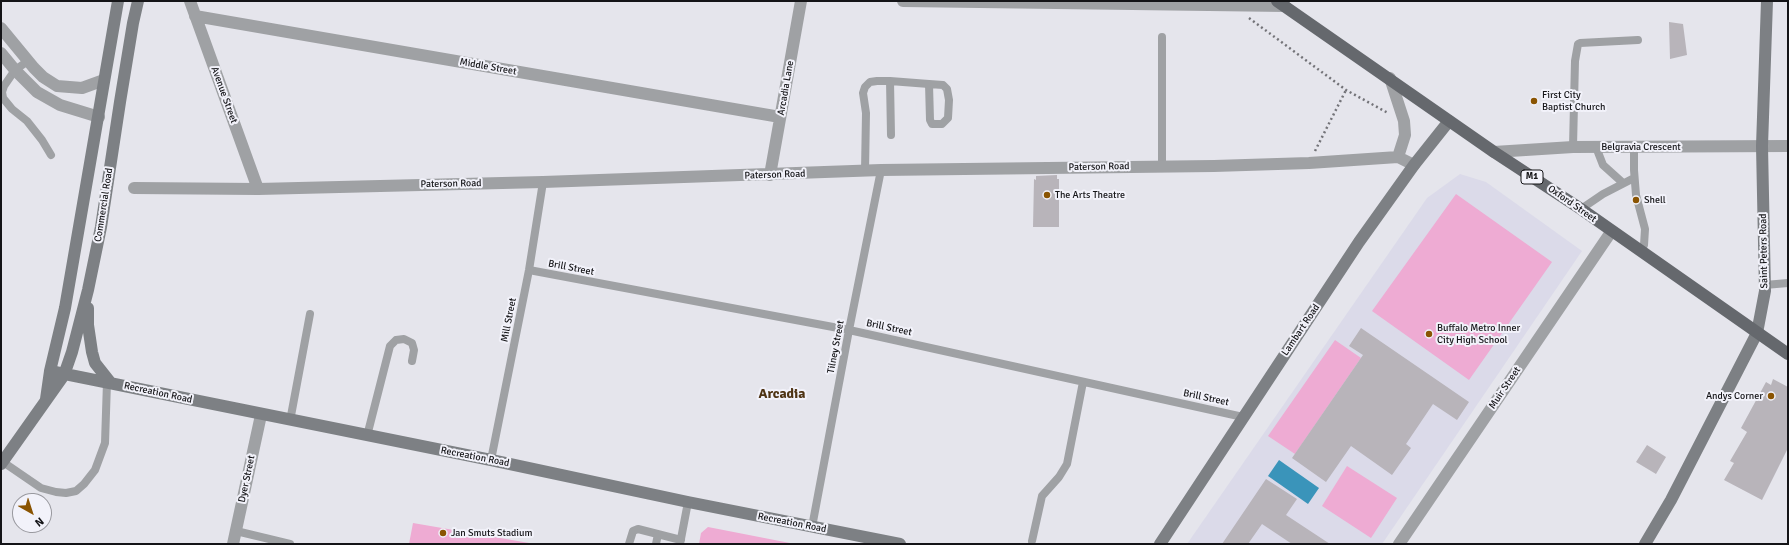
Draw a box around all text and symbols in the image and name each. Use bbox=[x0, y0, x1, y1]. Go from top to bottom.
street label: Middle Street bbox=[459, 56, 517, 78]
street label: Arcadia Lane bbox=[775, 60, 797, 116]
street label: Avenue Street bbox=[208, 65, 240, 125]
place label: First City Baptist Church bbox=[1542, 89, 1605, 112]
marker: First City Baptist Church bbox=[1529, 96, 1539, 106]
street label: Belgravia Crescent bbox=[1601, 141, 1681, 153]
street label: Paterson Road bbox=[1068, 160, 1130, 174]
street label: Commercial Road bbox=[92, 167, 116, 243]
street label: Paterson Road bbox=[744, 168, 806, 182]
road number: M1 bbox=[1521, 170, 1543, 184]
street label: Paterson Road bbox=[420, 177, 482, 191]
street label: Oxford Street bbox=[1545, 183, 1599, 225]
place label: The Arts Theatre bbox=[1055, 189, 1125, 201]
marker: The Arts Theatre bbox=[1042, 190, 1052, 200]
place label: Shell bbox=[1644, 194, 1666, 206]
marker: Shell bbox=[1631, 195, 1641, 205]
street label: Saint Peters Road bbox=[1757, 213, 1771, 289]
street label: Brill Street bbox=[547, 258, 595, 278]
street label: Mill Street bbox=[499, 297, 519, 343]
street label: Lambart Road bbox=[1279, 302, 1323, 358]
street label: Brill Street bbox=[865, 317, 913, 339]
street label: Tilney Street bbox=[825, 319, 847, 375]
place label: Buffalo Metro Inner City High School bbox=[1437, 322, 1520, 346]
marker: Buffalo Metro Inner City High School bbox=[1424, 329, 1434, 339]
street label: Muir Street bbox=[1487, 365, 1523, 411]
street label: Recreation Road bbox=[123, 380, 193, 406]
district label: Arcadia bbox=[759, 386, 805, 402]
street label: Brill Street bbox=[1182, 387, 1230, 409]
place label: Andys Corner bbox=[1706, 390, 1763, 402]
marker: Andys Corner bbox=[1766, 391, 1776, 401]
street label: Recreation Road bbox=[440, 444, 510, 470]
street label: Dyer Street bbox=[236, 454, 258, 504]
north arrow bbox=[12, 493, 52, 533]
street label: Recreation Road bbox=[757, 510, 827, 536]
text: N bbox=[32, 514, 46, 529]
place label: Jan Smuts Stadium bbox=[451, 527, 533, 539]
marker: Jan Smuts Stadium bbox=[438, 528, 448, 538]

